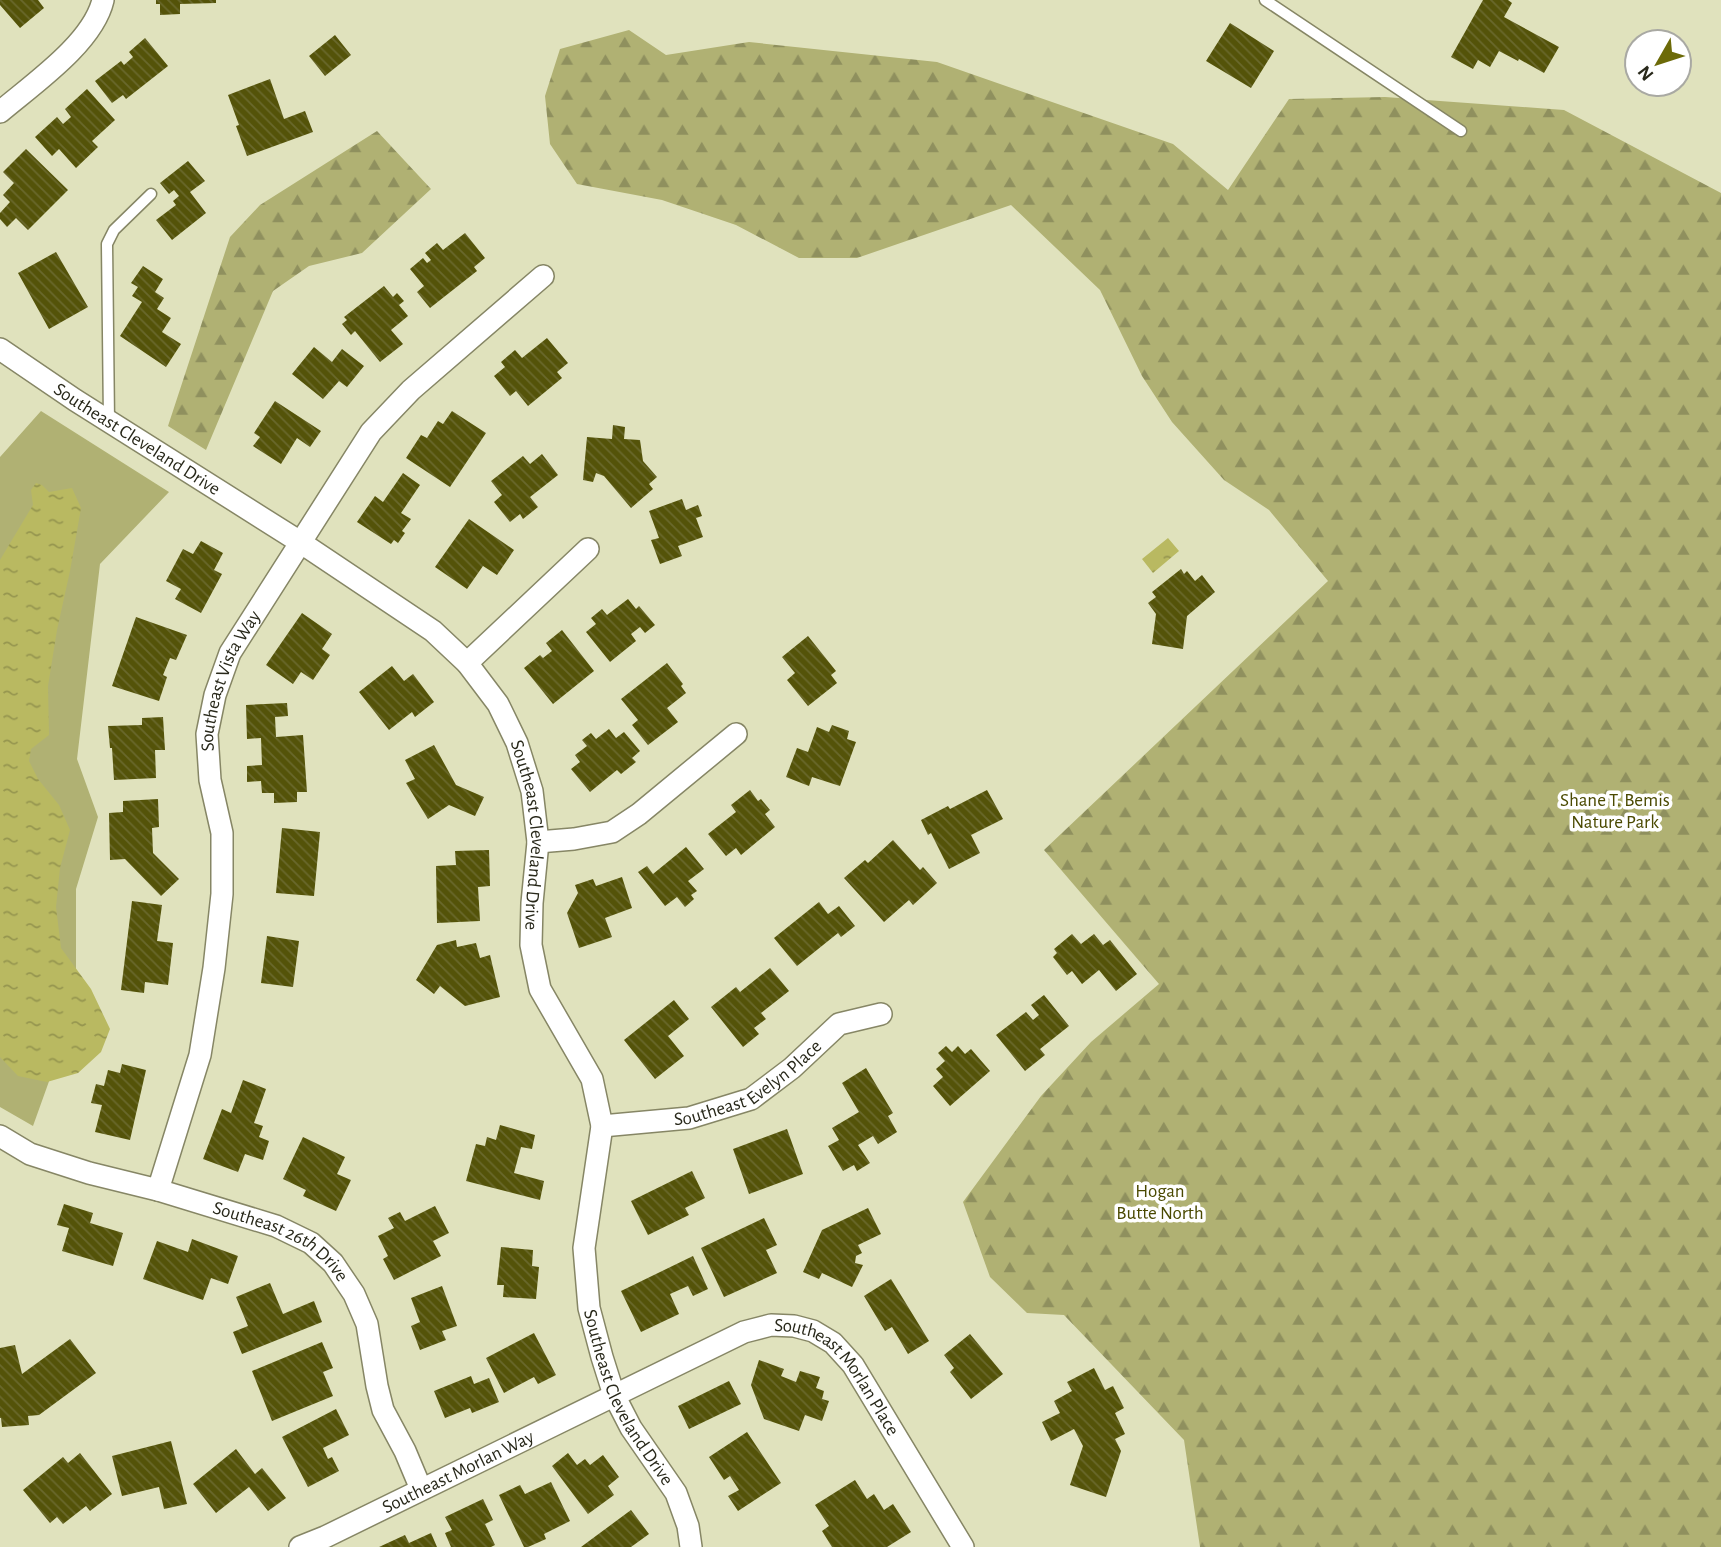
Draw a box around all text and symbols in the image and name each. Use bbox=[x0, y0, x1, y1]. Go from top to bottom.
north arrow bbox=[1623, 28, 1693, 98]
text: N bbox=[1634, 62, 1657, 84]
street label: Southeast Cleveland Drive bbox=[51, 379, 224, 499]
street label: Southeast Vista Way bbox=[197, 607, 264, 752]
street label: Southeast Cleveland Drive bbox=[507, 738, 548, 930]
park label: Shane T. Bemis Nature Park bbox=[1560, 791, 1670, 832]
street label: Southeast Evelyn Place bbox=[673, 1036, 825, 1129]
park label: Hogan Butte North bbox=[1116, 1182, 1204, 1223]
street label: Southeast 26th Drive bbox=[211, 1198, 352, 1285]
street label: Southeast Cleveland Drive bbox=[580, 1307, 677, 1489]
street label: Southeast Morlan Place bbox=[774, 1316, 903, 1439]
street label: Southeast Morlan Way bbox=[379, 1427, 537, 1517]

